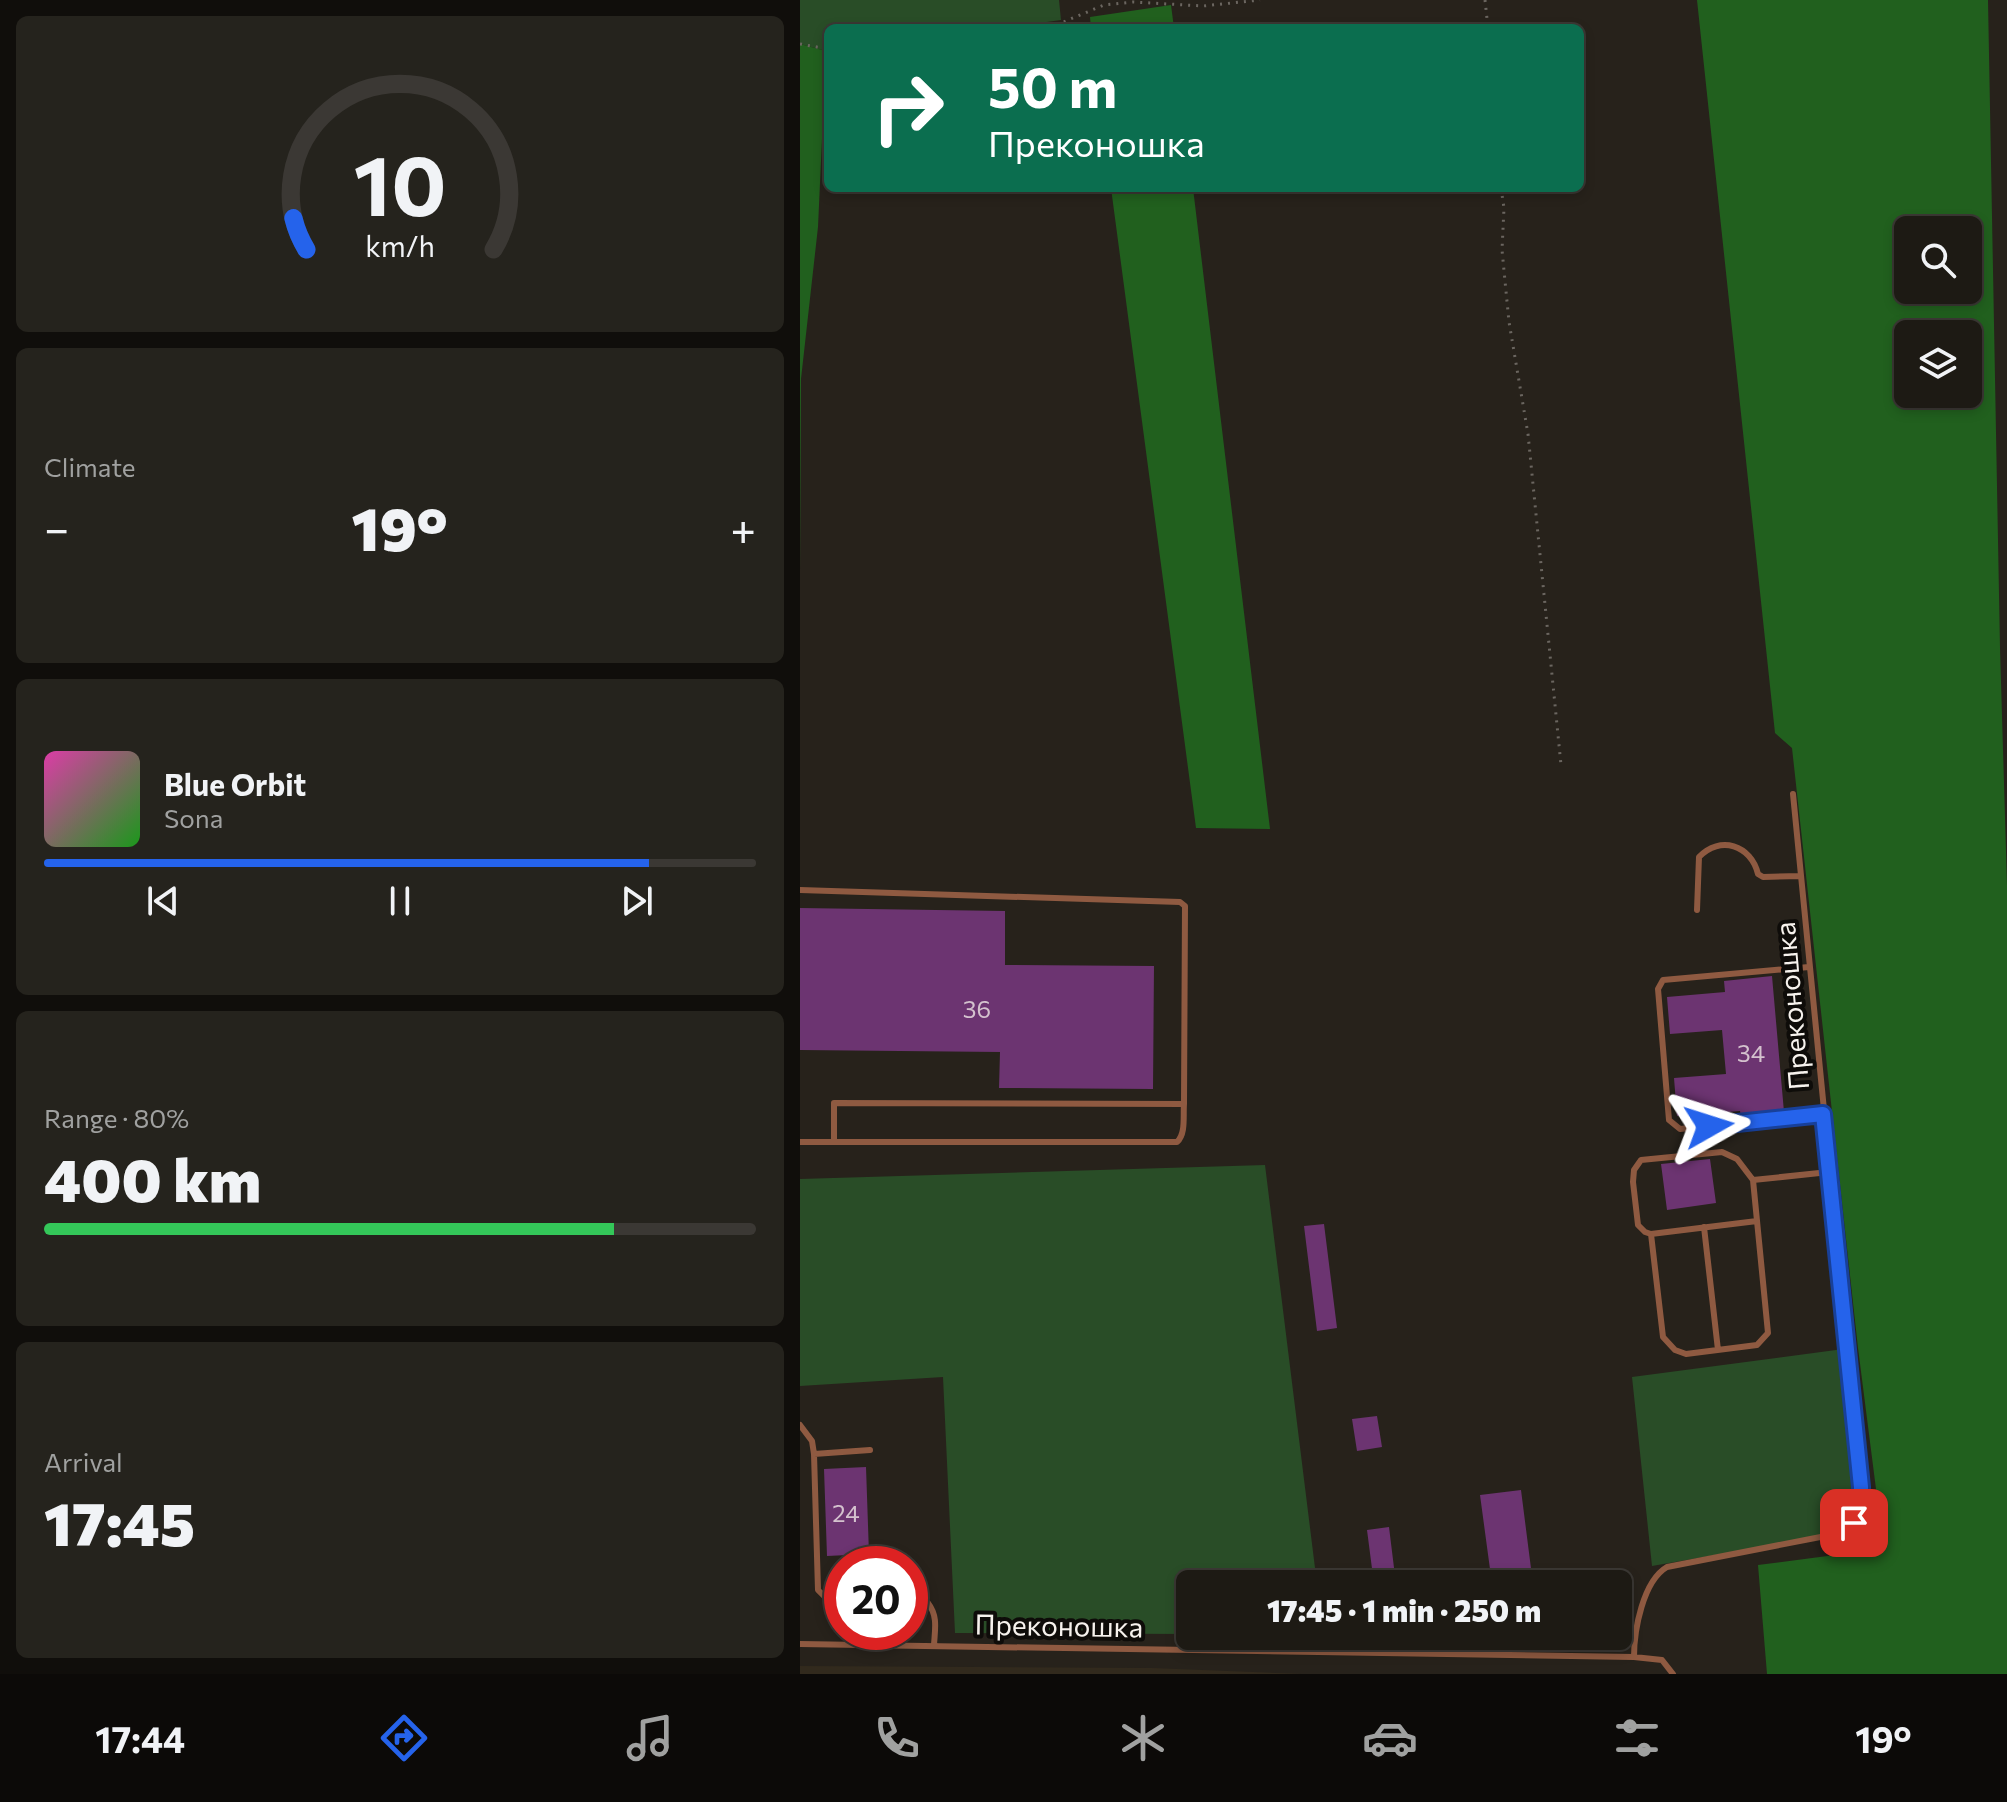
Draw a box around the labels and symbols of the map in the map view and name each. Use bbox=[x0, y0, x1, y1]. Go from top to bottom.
street label: Преконошка bbox=[1767, 921, 1815, 1091]
house number: 36 bbox=[963, 994, 991, 1023]
house number: 34 bbox=[1737, 1038, 1765, 1067]
position arrow bbox=[1667, 1084, 1751, 1168]
pin bbox=[1820, 1489, 1888, 1557]
house number: 24 bbox=[832, 1498, 860, 1527]
speed limit sign: 20 bbox=[824, 1546, 928, 1650]
street label: Преконошка bbox=[974, 1607, 1144, 1643]

